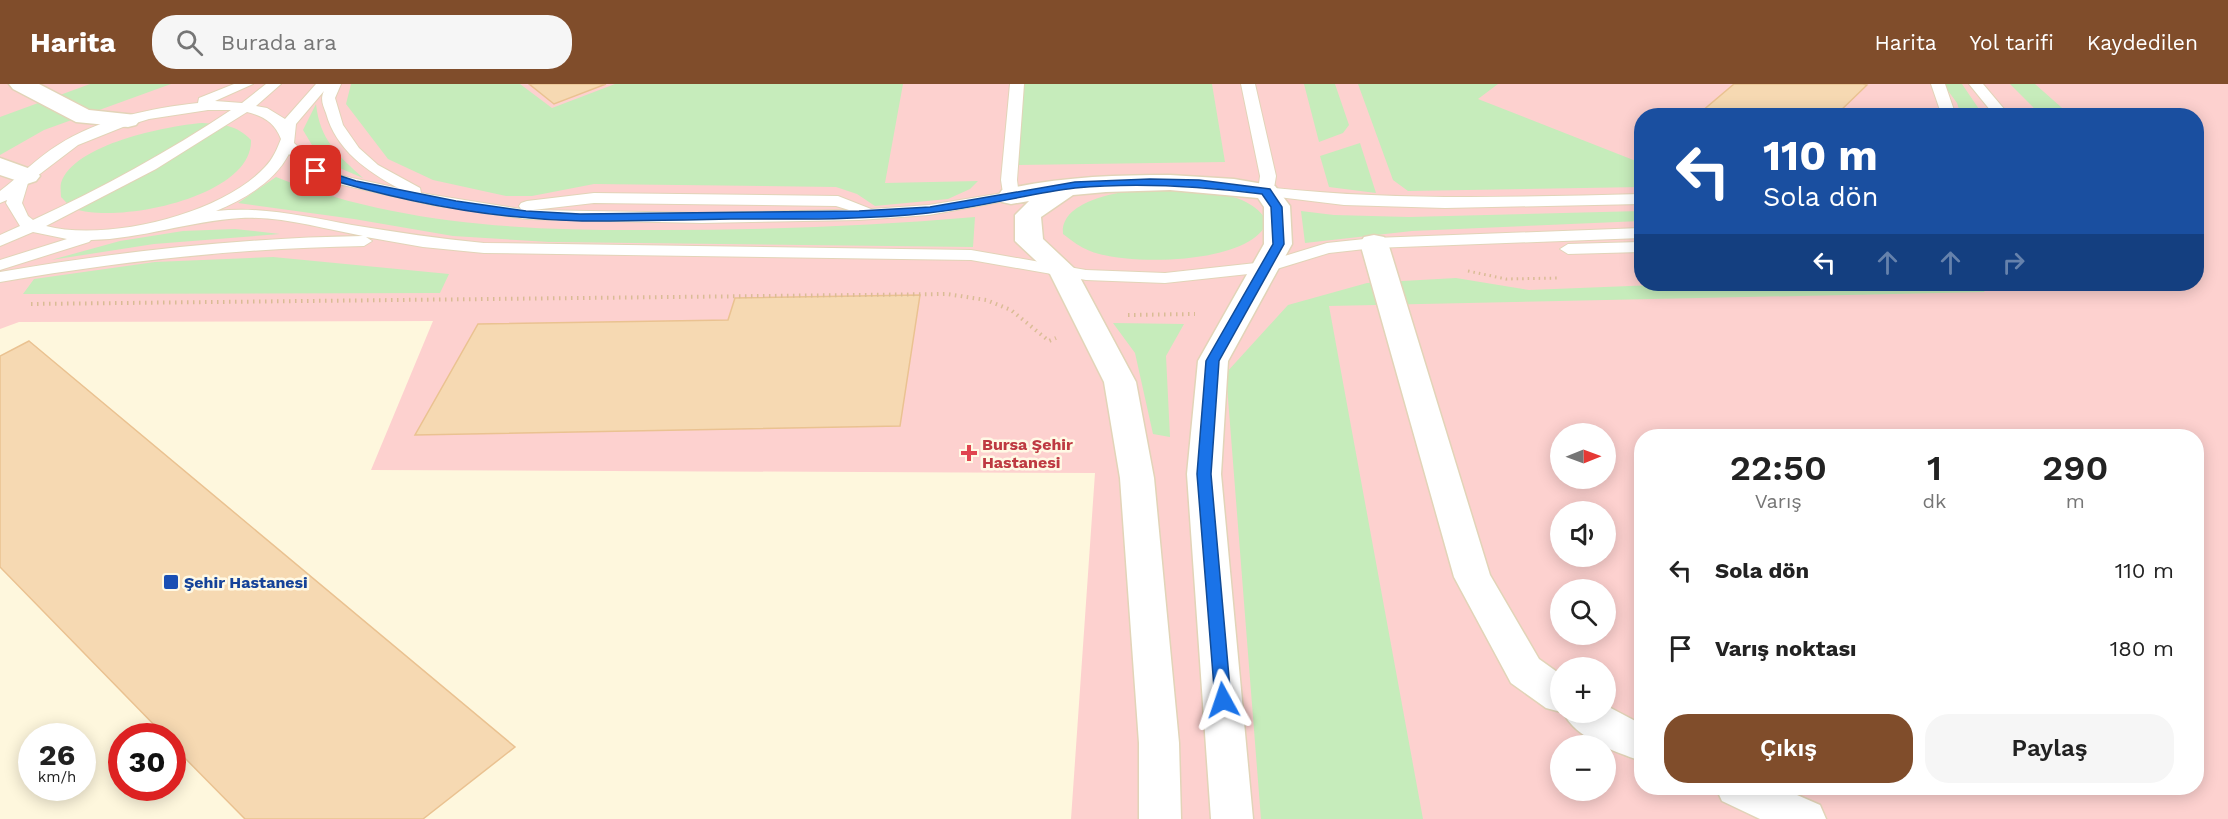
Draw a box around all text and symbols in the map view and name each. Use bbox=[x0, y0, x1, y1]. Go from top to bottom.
search box bbox=[152, 15, 572, 69]
text: Harita bbox=[30, 26, 116, 59]
icon: search bbox=[173, 26, 206, 59]
text: Burada ara bbox=[221, 30, 337, 55]
text: Harita bbox=[1875, 30, 1937, 55]
text: Yol tarifi bbox=[1970, 30, 2054, 55]
text: Kaydedilen bbox=[2087, 30, 2198, 55]
text: 110 m bbox=[1763, 131, 1878, 180]
icon: left bbox=[1664, 132, 1742, 210]
pin bbox=[290, 145, 341, 196]
icon: arrive bbox=[299, 154, 332, 187]
text: Sola dön bbox=[1763, 181, 1878, 213]
icon: left bbox=[1808, 246, 1841, 279]
icon: ahead bbox=[1871, 246, 1904, 279]
icon: ahead bbox=[1934, 246, 1967, 279]
icon: right bbox=[1997, 246, 2030, 279]
north arrow bbox=[1550, 423, 1616, 489]
map controls bbox=[1550, 423, 1616, 801]
place label: Bursa Şehir Hastanesi bbox=[982, 435, 1073, 472]
marker: Bursa Şehir Hastanesi bbox=[960, 444, 978, 462]
text: 22:50 bbox=[1730, 447, 1827, 489]
text: 1 bbox=[1927, 447, 1942, 489]
text: 290 bbox=[2042, 447, 2108, 489]
text: Varış bbox=[1755, 489, 1802, 513]
text: dk bbox=[1922, 489, 1946, 513]
text: m bbox=[2066, 489, 2085, 513]
button: sound bbox=[1550, 501, 1616, 567]
icon: left bbox=[1664, 554, 1697, 587]
text: Sola dön bbox=[1715, 558, 1809, 583]
text: 110 m bbox=[2115, 558, 2174, 583]
marker: Şehir Hastanesi bbox=[162, 573, 180, 591]
place label: Şehir Hastanesi bbox=[184, 573, 308, 592]
button: search bbox=[1550, 579, 1616, 645]
icon: arrive bbox=[1664, 632, 1697, 665]
text: Varış noktası bbox=[1715, 636, 1857, 661]
text: 180 m bbox=[2110, 636, 2174, 661]
button: + bbox=[1550, 657, 1616, 723]
position arrow bbox=[1191, 668, 1255, 732]
button: Çıkış bbox=[1664, 714, 1913, 783]
button: Paylaş bbox=[1925, 714, 2174, 783]
speed limit sign: 30 bbox=[108, 723, 186, 801]
button: − bbox=[1550, 735, 1616, 801]
text: 26 bbox=[39, 737, 75, 772]
text: km/h bbox=[38, 768, 76, 786]

